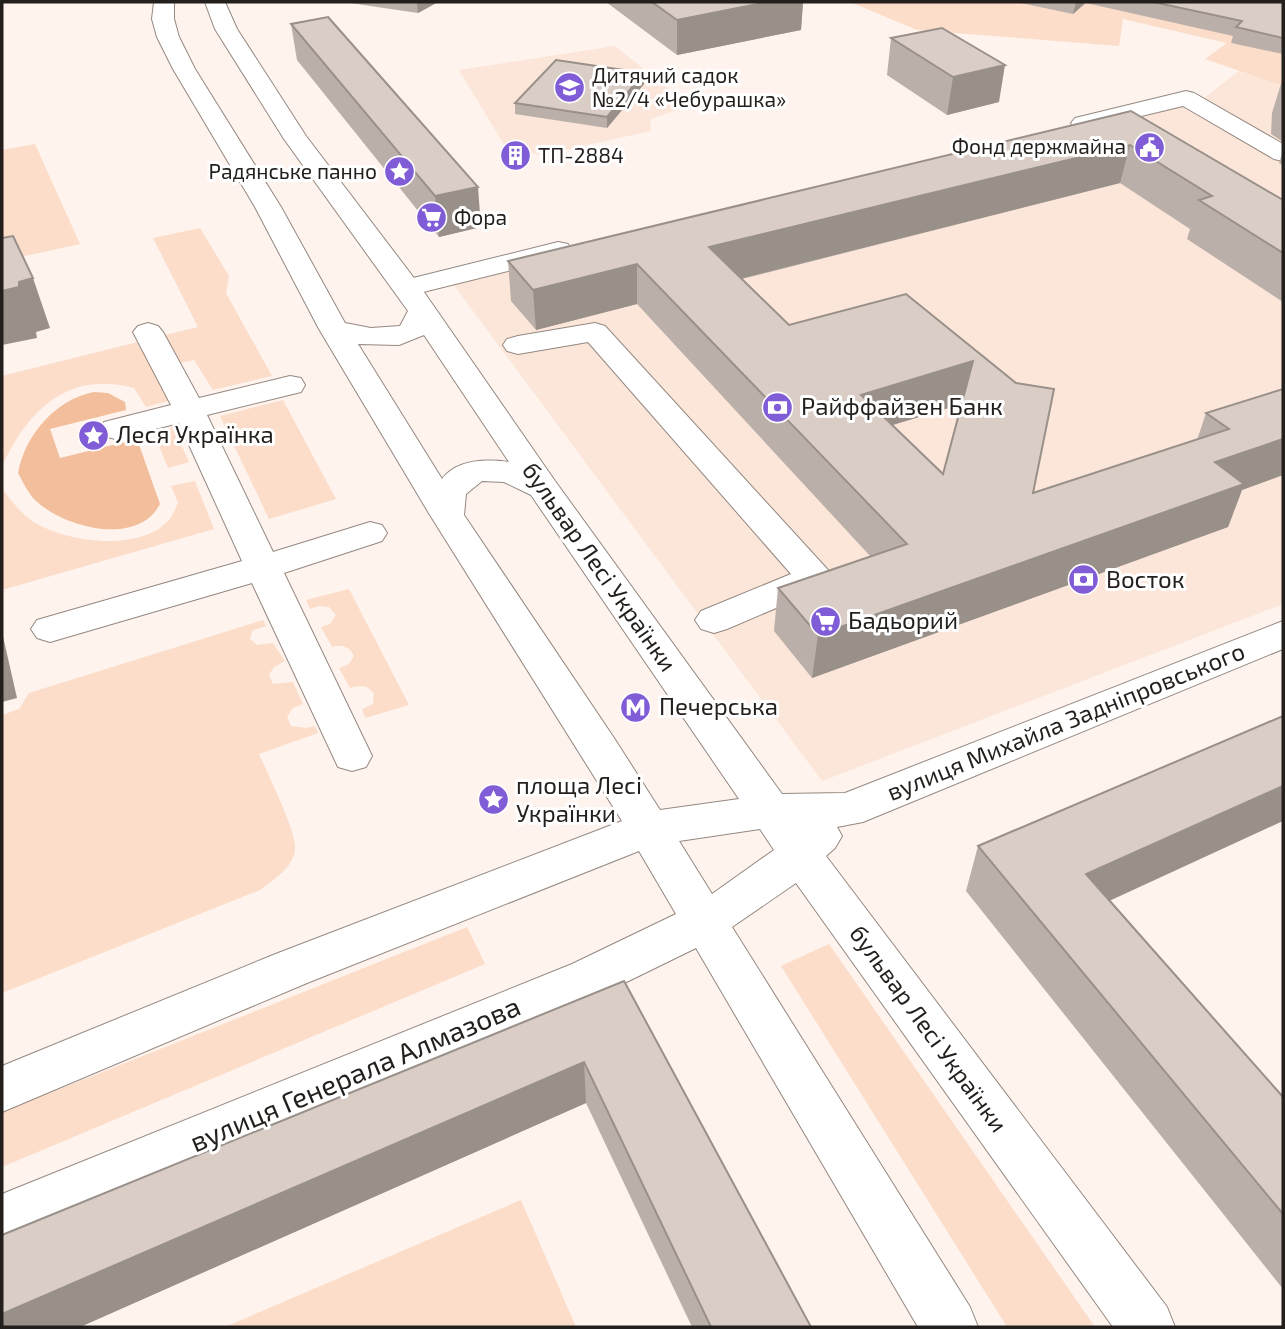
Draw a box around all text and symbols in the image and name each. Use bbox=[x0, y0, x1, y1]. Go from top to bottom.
place label: Дитячий садок №2/4 «Чебурашка» bbox=[592, 62, 786, 112]
school or university icon: Дитячий садок №2/4 «Чебурашка» bbox=[552, 71, 586, 105]
public building icon: Фонд держмайна bbox=[1132, 130, 1166, 164]
place label: Фонд держмайна bbox=[952, 133, 1126, 158]
building icon: ТП-2884 bbox=[498, 139, 532, 173]
place label: ТП-2884 bbox=[538, 142, 624, 167]
place icon: Радянське панно bbox=[383, 155, 417, 189]
place label: Радянське панно bbox=[209, 158, 377, 183]
supermarket icon: Фора bbox=[414, 201, 448, 235]
place label: Фора bbox=[454, 204, 507, 229]
bank icon: Райффайзен Банк bbox=[761, 390, 795, 424]
place label: Райффайзен Банк bbox=[801, 391, 1003, 420]
place icon: Леся Українка bbox=[76, 418, 110, 452]
place label: Леся Українка bbox=[116, 419, 274, 448]
street label: бульвар Лесі Українки bbox=[516, 456, 684, 677]
bank icon: Восток bbox=[1066, 563, 1100, 597]
place label: Восток bbox=[1106, 564, 1185, 593]
supermarket icon: Бадьорий bbox=[808, 604, 842, 638]
place label: Бадьорий bbox=[848, 605, 958, 634]
street label: вулиця Михайла Задніпровського bbox=[882, 635, 1249, 807]
metro station icon: Печерська bbox=[619, 690, 653, 724]
place label: Печерська bbox=[659, 691, 778, 720]
place label: площа Лесі Українки bbox=[516, 770, 642, 827]
place icon: площа Лесі Українки bbox=[476, 783, 510, 817]
street label: бульвар Лесі Українки bbox=[844, 919, 1014, 1138]
street label: вулиця Генерала Алмазова bbox=[184, 988, 525, 1158]

